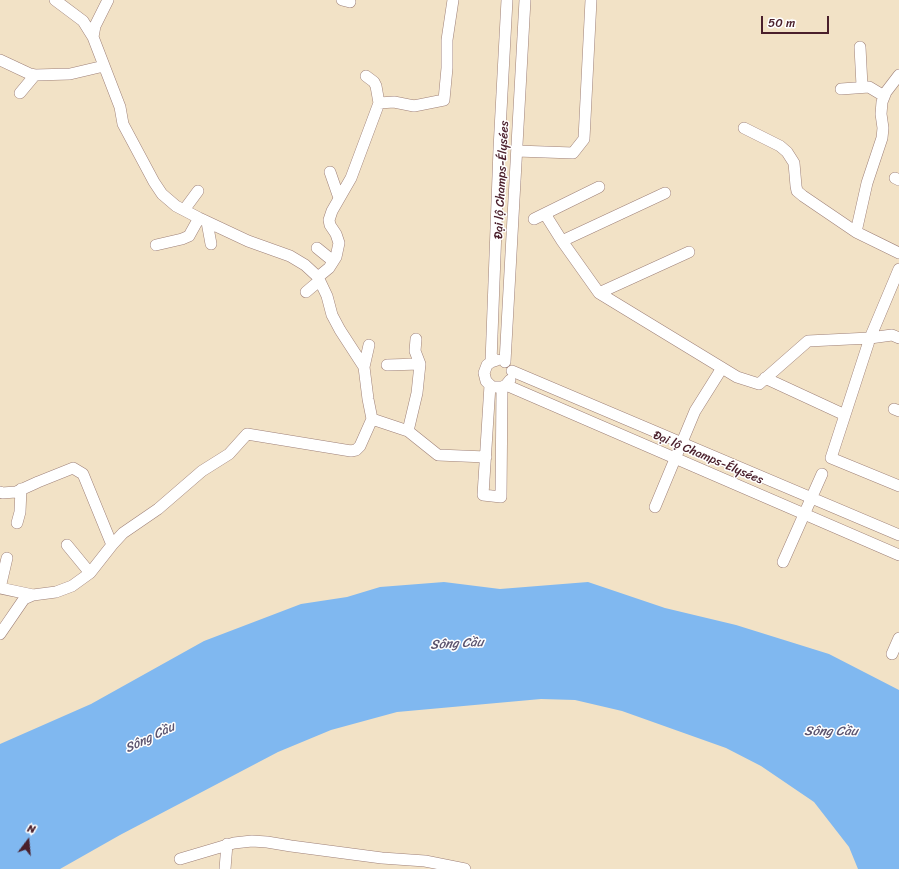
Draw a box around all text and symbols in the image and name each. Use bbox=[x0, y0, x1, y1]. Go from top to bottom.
scale bar bbox=[763, 8, 831, 34]
text: 50 m bbox=[768, 12, 795, 34]
street label: Đại lộ Champs-Élysées bbox=[492, 121, 512, 239]
street label: Đại lộ Champs-Élysées bbox=[651, 428, 765, 488]
water label: Sông Cầu bbox=[430, 635, 484, 653]
water label: Sông Cầu bbox=[123, 719, 177, 757]
water label: Sông Cầu bbox=[804, 724, 858, 740]
text: N bbox=[25, 819, 38, 839]
north arrow bbox=[8, 821, 48, 861]

